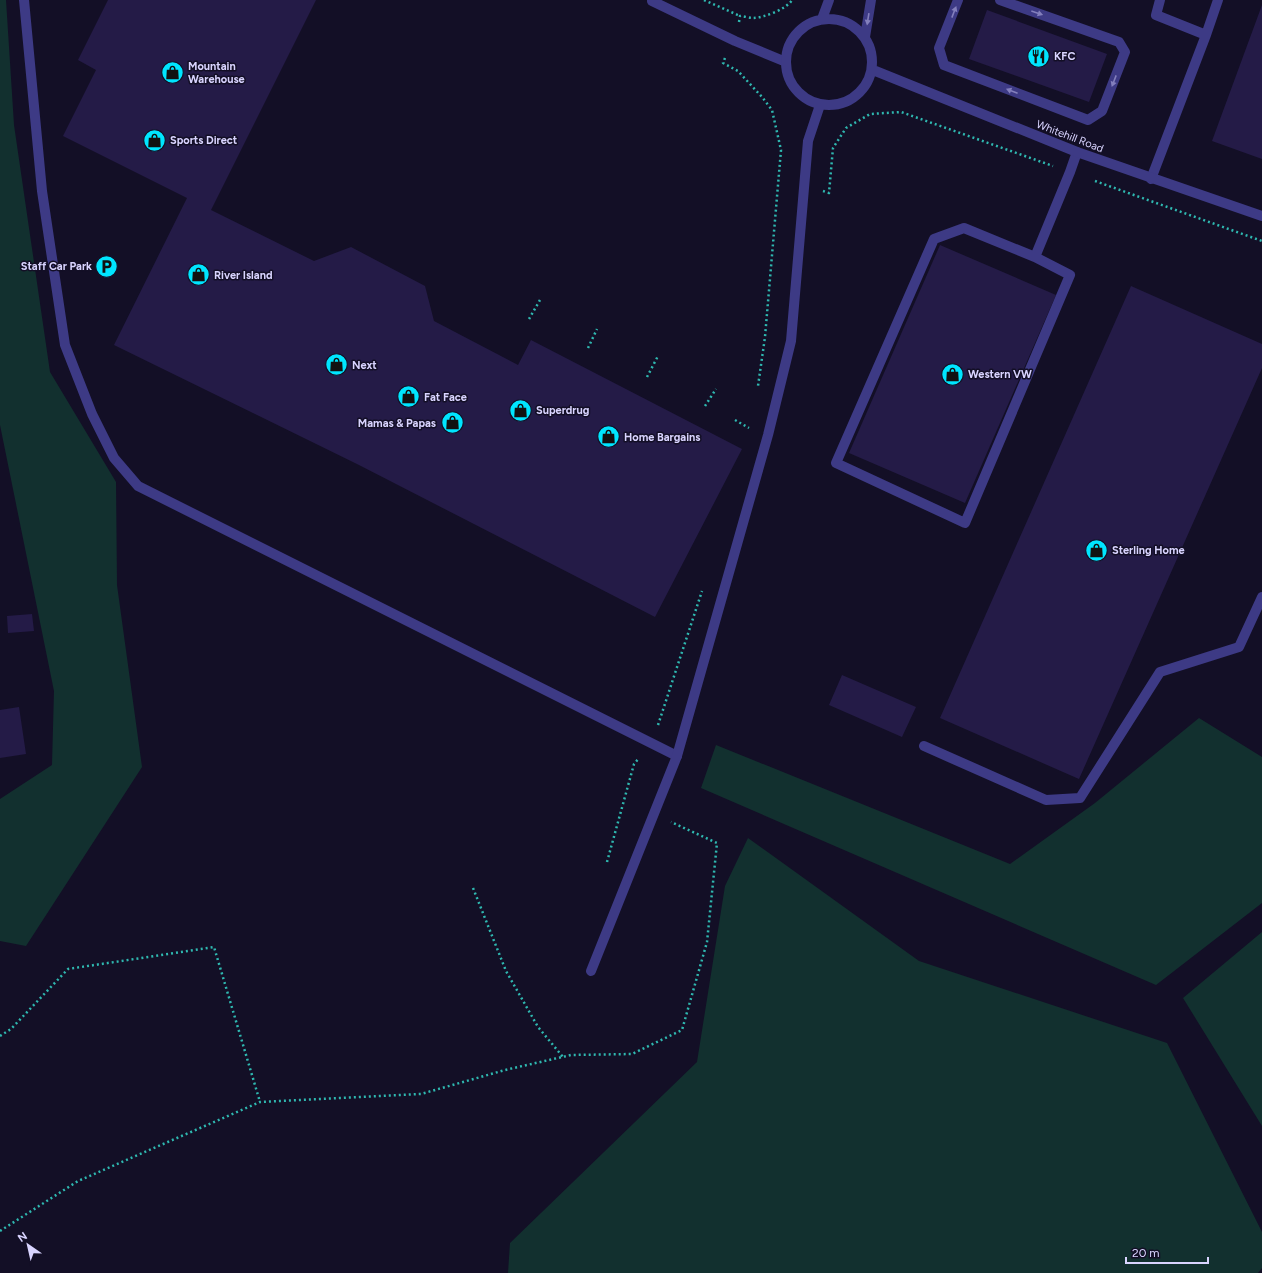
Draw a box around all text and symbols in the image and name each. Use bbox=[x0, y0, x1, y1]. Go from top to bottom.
one-way arrow bbox=[951, 5, 957, 17]
one-way arrow bbox=[1031, 10, 1043, 16]
one-way arrow bbox=[865, 12, 871, 25]
restaurant icon: KFC bbox=[1025, 43, 1051, 69]
place label: KFC bbox=[1054, 50, 1075, 63]
shop icon: Mountain Warehouse bbox=[160, 59, 186, 85]
place label: Mountain Warehouse bbox=[188, 60, 245, 86]
one-way arrow bbox=[1110, 76, 1116, 88]
one-way arrow bbox=[1006, 88, 1018, 94]
street label: Whitehill Road bbox=[1034, 118, 1105, 155]
shop icon: Sports Direct bbox=[141, 127, 167, 153]
place label: Sports Direct bbox=[170, 134, 238, 147]
parking icon: Staff Car Park bbox=[94, 253, 120, 279]
place label: Staff Car Park bbox=[21, 260, 92, 273]
shop icon: River Island bbox=[186, 262, 212, 288]
place label: River Island bbox=[214, 269, 272, 282]
shop icon: Next bbox=[324, 352, 350, 378]
place label: Next bbox=[352, 359, 377, 372]
shop icon: Western VW bbox=[940, 361, 966, 387]
place label: Western VW bbox=[968, 368, 1032, 381]
shop icon: Fat Face bbox=[396, 384, 422, 410]
place label: Fat Face bbox=[424, 391, 467, 404]
shop icon: Superdrug bbox=[508, 397, 534, 423]
place label: Superdrug bbox=[536, 404, 589, 417]
shop icon: Mamas & Papas bbox=[439, 410, 465, 436]
place label: Mamas & Papas bbox=[358, 417, 436, 430]
shop icon: Home Bargains bbox=[595, 424, 621, 450]
place label: Home Bargains bbox=[624, 431, 700, 444]
shop icon: Sterling Home bbox=[1084, 537, 1110, 563]
place label: Sterling Home bbox=[1112, 544, 1185, 557]
north arrow bbox=[8, 1225, 48, 1265]
text: N bbox=[16, 1229, 30, 1245]
scale bar bbox=[1126, 1239, 1208, 1265]
text: 20 m bbox=[1132, 1246, 1160, 1260]

